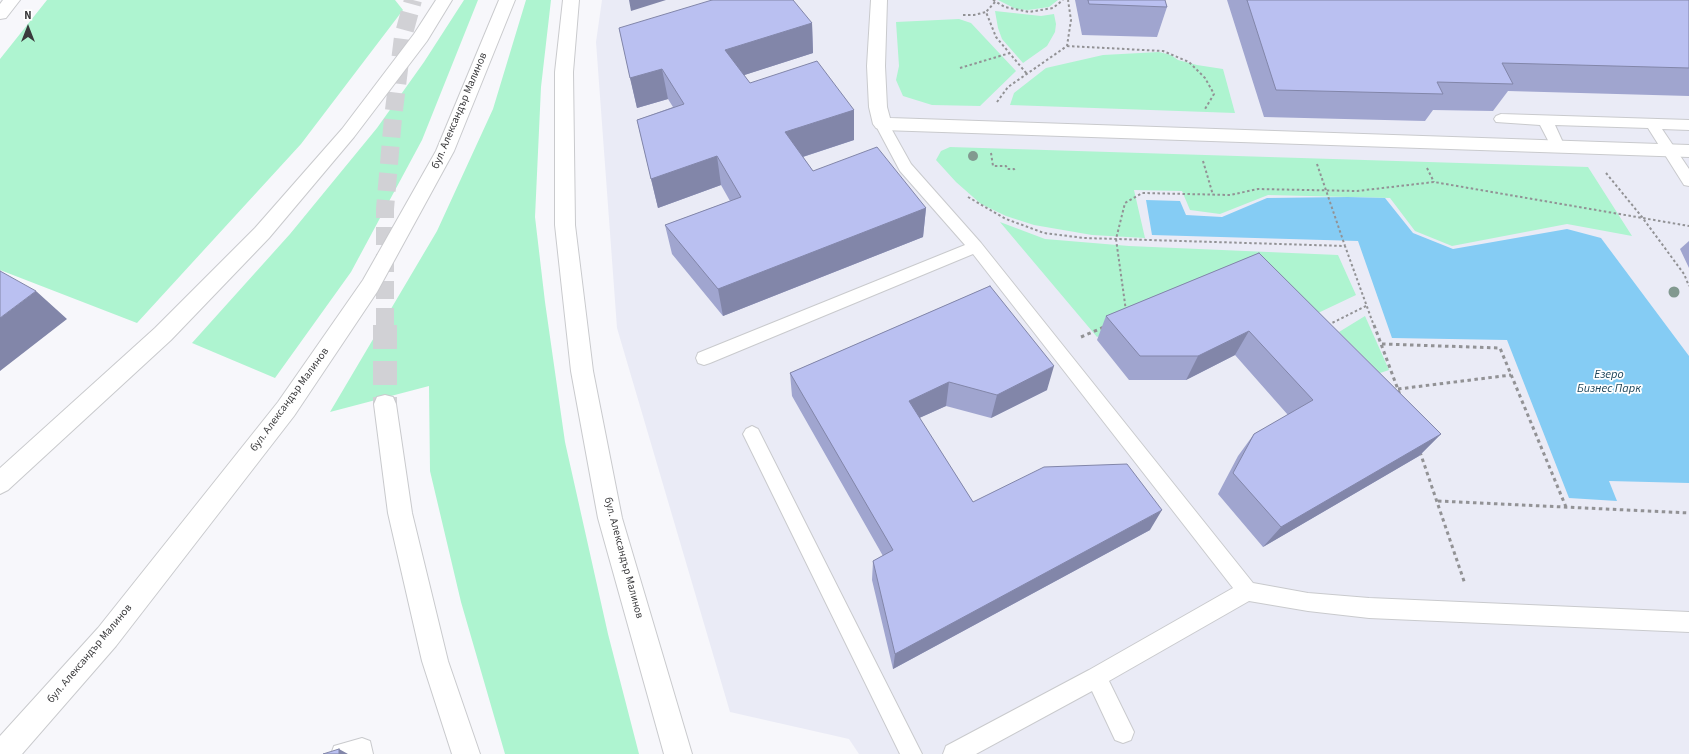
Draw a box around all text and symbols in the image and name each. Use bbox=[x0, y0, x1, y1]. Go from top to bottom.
north arrow bbox=[8, 8, 48, 48]
text: N bbox=[24, 8, 32, 23]
street label: бул. Александър Малинов bbox=[429, 51, 491, 171]
street label: бул. Александър Малинов bbox=[248, 346, 332, 454]
water label: Езеро Бизнес Парк bbox=[1577, 368, 1641, 396]
street label: бул. Александър Малинов bbox=[600, 496, 646, 620]
street label: бул. Александър Малинов bbox=[45, 602, 135, 706]

